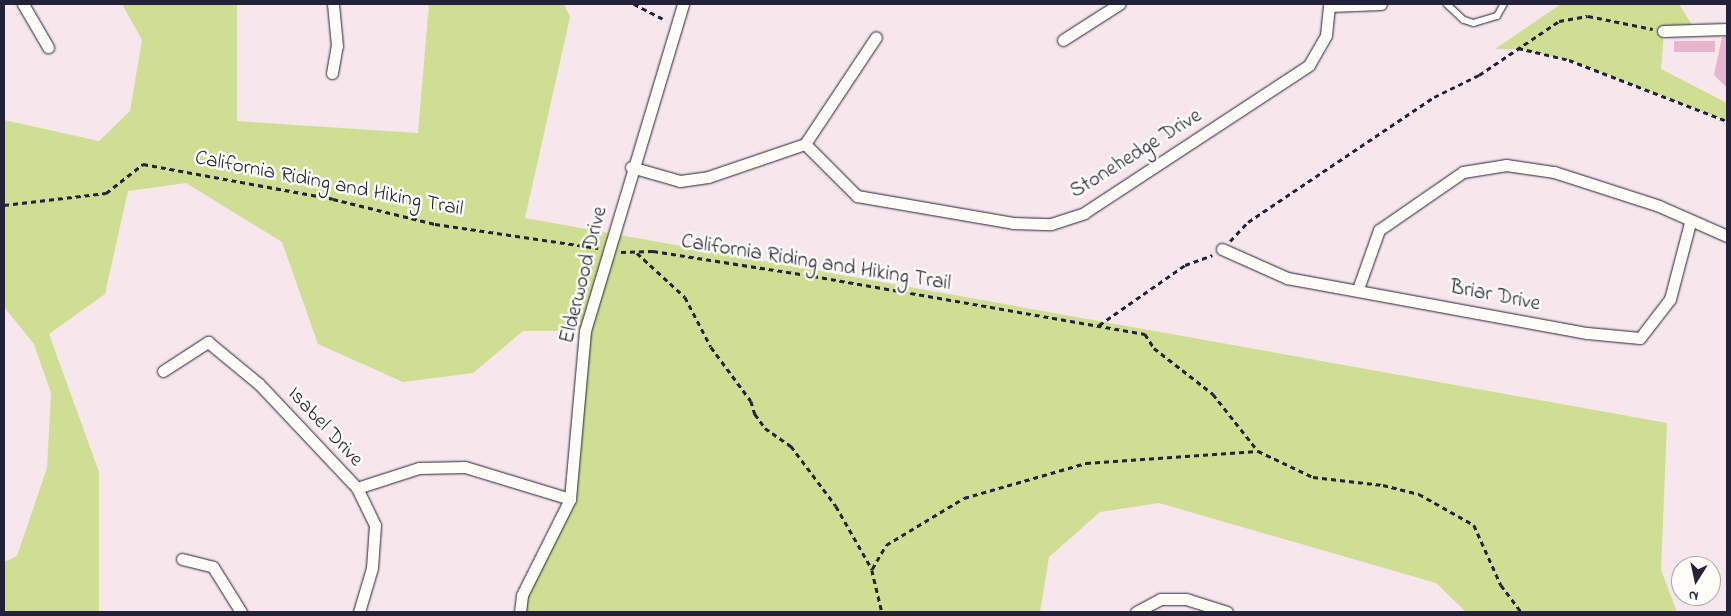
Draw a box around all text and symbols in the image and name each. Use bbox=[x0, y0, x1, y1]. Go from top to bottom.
street label: Stonehedge Drive bbox=[1066, 103, 1206, 205]
street label: California Riding and Hiking Trail bbox=[193, 146, 465, 222]
street label: Elderwood Drive bbox=[555, 204, 613, 346]
street label: California Riding and Hiking Trail bbox=[679, 229, 953, 297]
street label: Briar Drive bbox=[1448, 275, 1542, 317]
street label: Isabel Drive bbox=[282, 382, 368, 472]
north arrow bbox=[1671, 556, 1721, 606]
text: N bbox=[1687, 584, 1700, 606]

